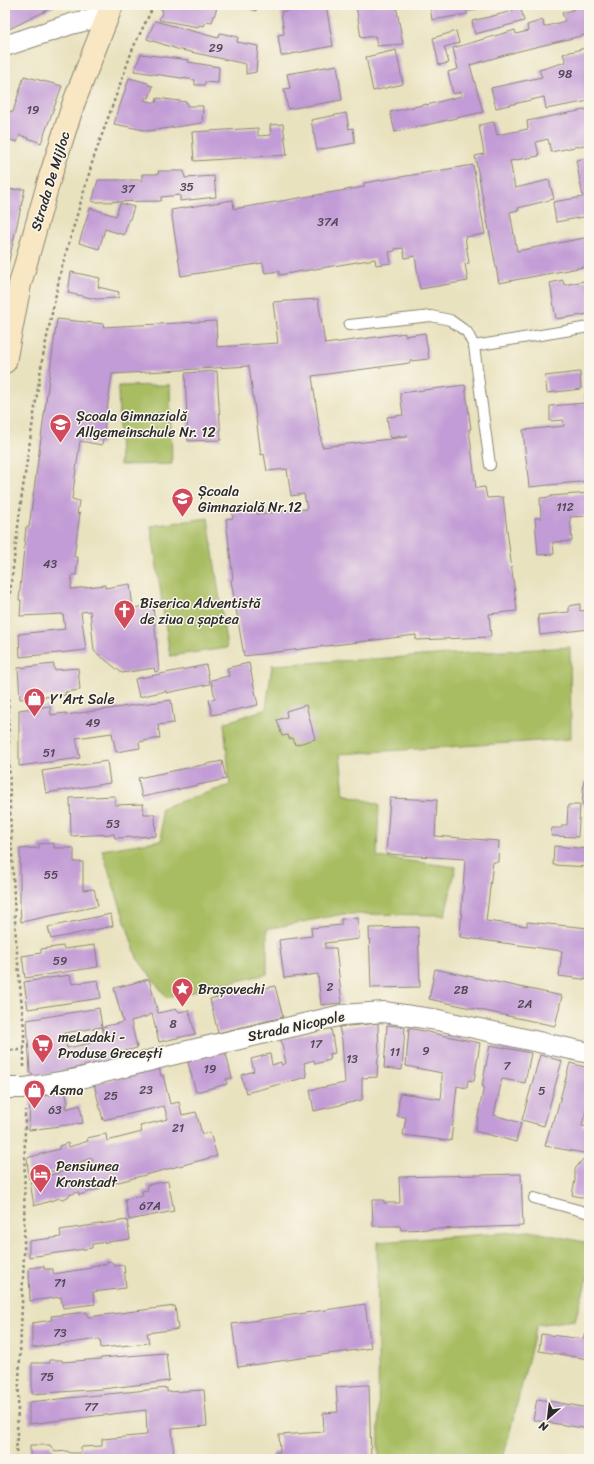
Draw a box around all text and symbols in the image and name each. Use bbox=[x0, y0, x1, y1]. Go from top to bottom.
house number: 29 bbox=[209, 37, 223, 59]
house number: 98 bbox=[558, 63, 572, 85]
house number: 19 bbox=[27, 99, 39, 121]
street label: Strada De Mijloc bbox=[23, 128, 77, 234]
house number: 35 bbox=[180, 176, 194, 198]
house number: 37 bbox=[121, 178, 136, 200]
house number: 37A bbox=[317, 211, 339, 233]
place label: Școala Gimnazială Allgemeinschule Nr. 12 bbox=[75, 404, 215, 445]
school or university icon: Școala Gimnazială Allgemeinschule Nr. 12 bbox=[47, 411, 73, 444]
place label: Școala Gimnazială Nr.12 bbox=[198, 479, 302, 520]
school or university icon: Școala Gimnazială Nr.12 bbox=[169, 486, 195, 519]
house number: 112 bbox=[556, 496, 574, 518]
house number: 43 bbox=[43, 553, 57, 575]
place label: Biserica Adventistă de ziua a șaptea bbox=[140, 591, 262, 632]
church icon: Biserica Adventistă de ziua a șaptea bbox=[111, 598, 137, 631]
shop icon: Y'Art Sale bbox=[22, 686, 48, 719]
place label: Y'Art Sale bbox=[50, 687, 115, 712]
house number: 49 bbox=[86, 712, 100, 734]
house number: 51 bbox=[43, 742, 55, 764]
house number: 53 bbox=[106, 813, 120, 835]
house number: 55 bbox=[44, 864, 58, 886]
house number: 59 bbox=[53, 950, 67, 972]
place icon: Brașovechi bbox=[170, 976, 196, 1009]
house number: 2 bbox=[327, 976, 334, 998]
place label: Brașovechi bbox=[198, 977, 266, 1002]
house number: 2B bbox=[454, 979, 469, 1001]
house number: 2A bbox=[518, 993, 533, 1015]
street label: Strada Nicopole bbox=[245, 1004, 347, 1049]
house number: 8 bbox=[169, 1013, 177, 1035]
place label: meLadaki - Produse Grecești bbox=[58, 1025, 163, 1066]
supermarket icon: meLadaki - Produse Grecești bbox=[29, 1032, 55, 1065]
house number: 17 bbox=[310, 1033, 323, 1055]
house number: 9 bbox=[422, 1040, 430, 1062]
house number: 11 bbox=[390, 1041, 400, 1063]
house number: 13 bbox=[346, 1048, 358, 1070]
house number: 7 bbox=[504, 1055, 512, 1077]
house number: 19 bbox=[204, 1058, 216, 1080]
shop icon: Asma bbox=[21, 1077, 47, 1110]
place label: Asma bbox=[49, 1078, 83, 1103]
house number: 23 bbox=[139, 1079, 153, 1101]
house number: 5 bbox=[538, 1080, 546, 1102]
house number: 25 bbox=[104, 1085, 118, 1107]
house number: 63 bbox=[48, 1099, 62, 1121]
house number: 21 bbox=[172, 1117, 184, 1139]
place label: Pensiunea Kronstadt bbox=[56, 1154, 120, 1195]
hotel icon: Pensiunea Kronstadt bbox=[27, 1161, 53, 1194]
house number: 67A bbox=[139, 1195, 161, 1217]
house number: 71 bbox=[54, 1272, 66, 1294]
house number: 73 bbox=[53, 1322, 67, 1344]
house number: 75 bbox=[40, 1366, 54, 1388]
house number: 77 bbox=[84, 1396, 99, 1418]
north arrow bbox=[528, 1398, 568, 1438]
text: N bbox=[535, 1416, 552, 1437]

